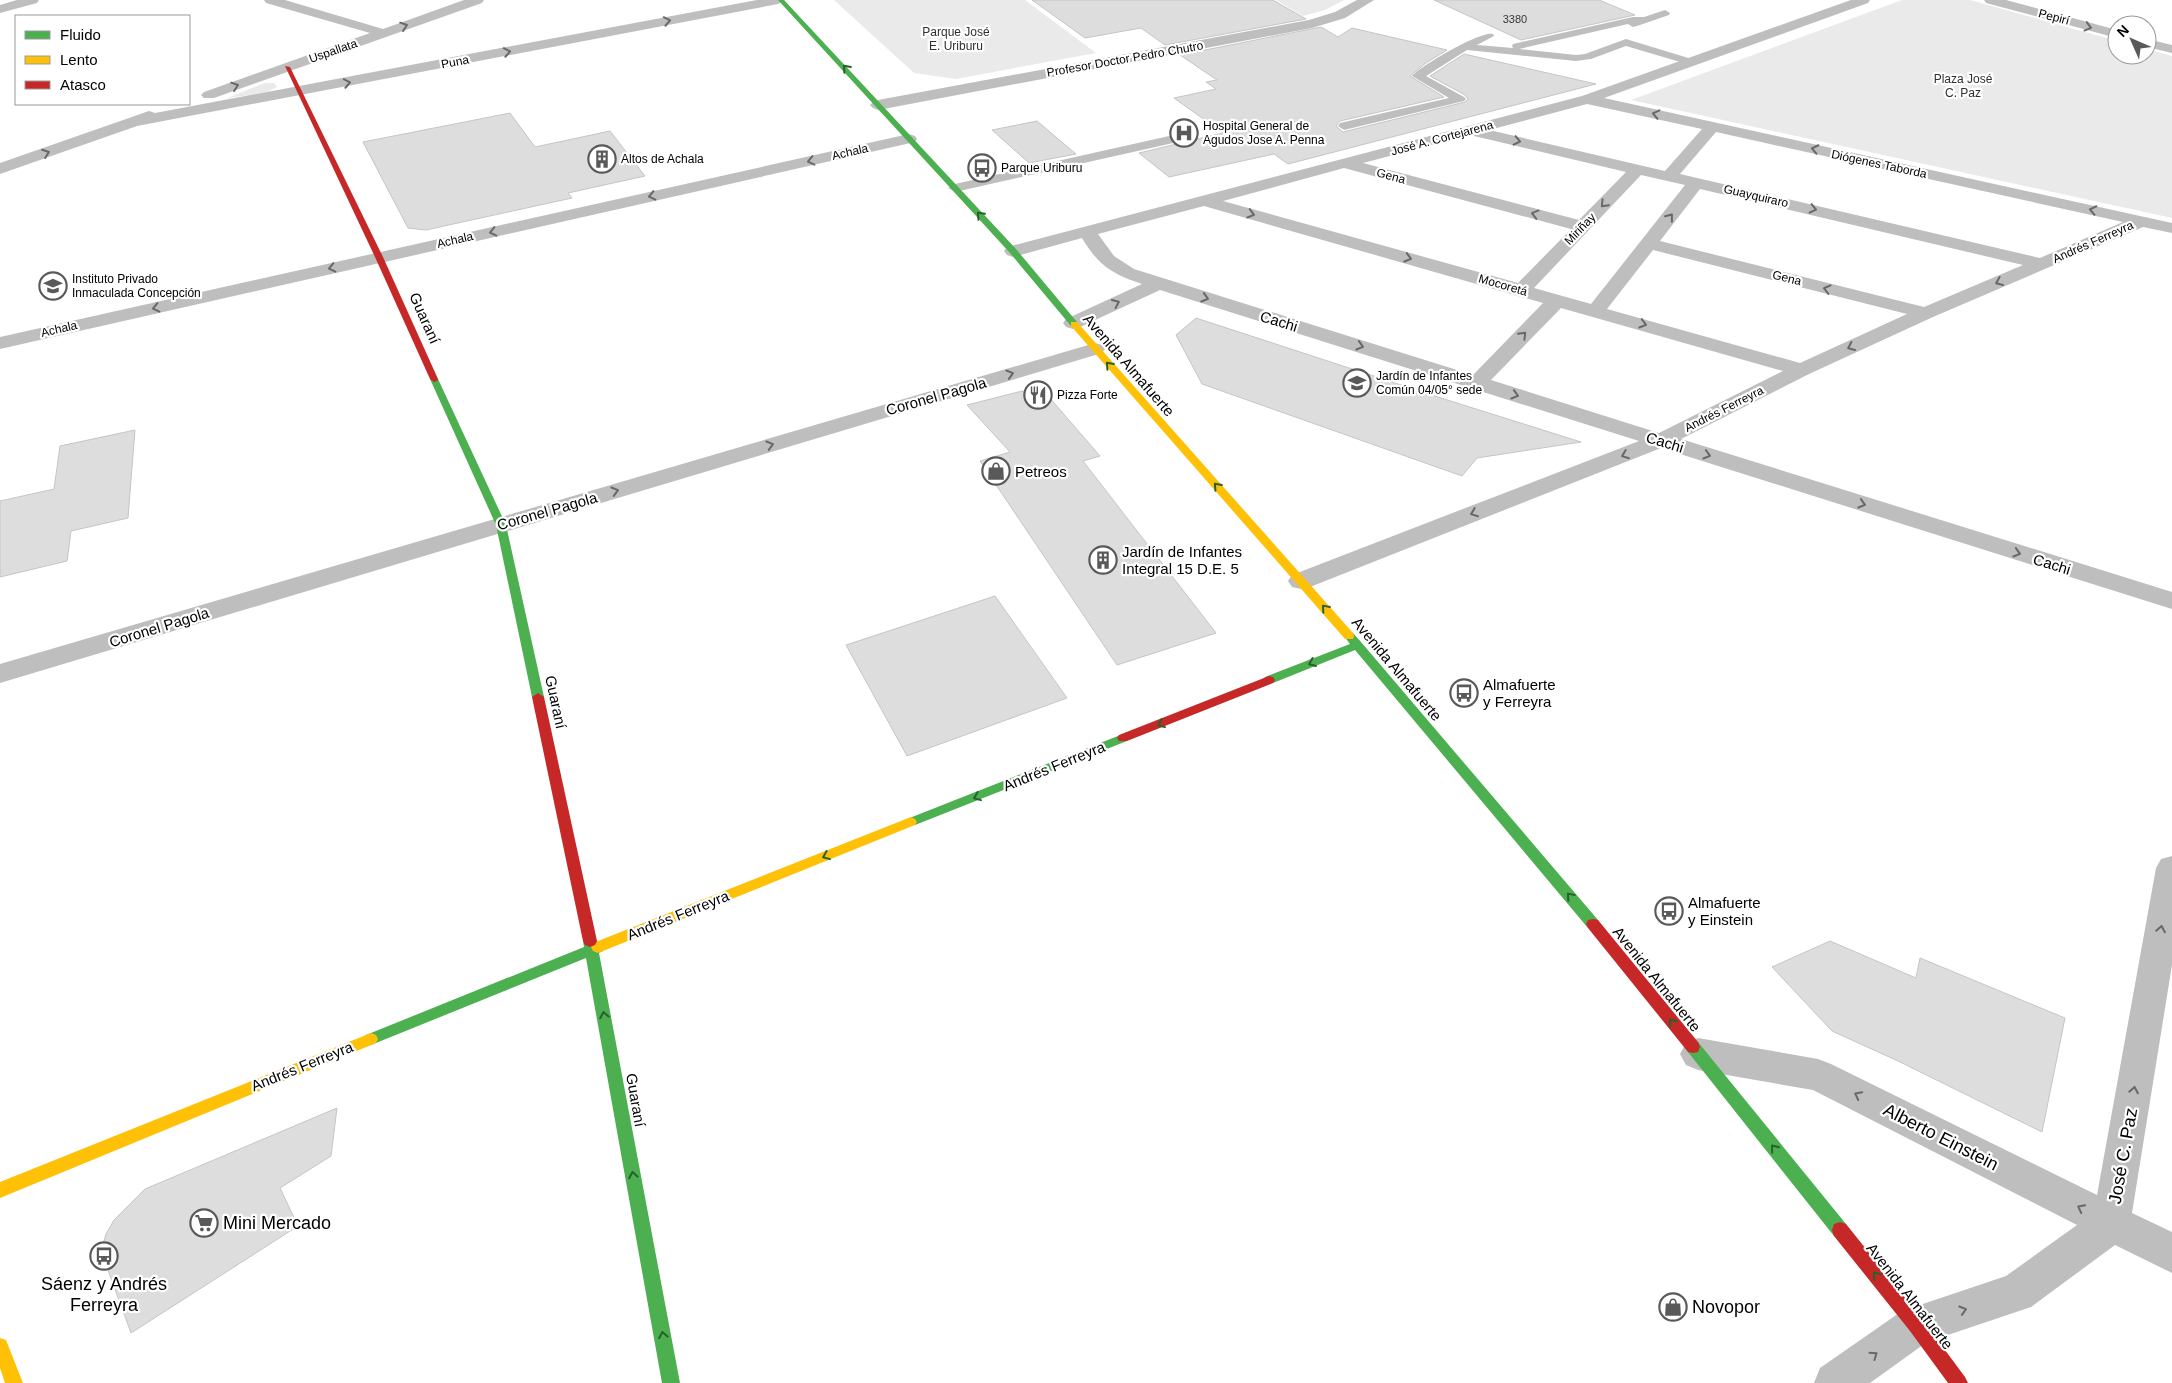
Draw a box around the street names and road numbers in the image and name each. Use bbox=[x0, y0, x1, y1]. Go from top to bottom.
street label: Pepirí bbox=[2037, 6, 2072, 28]
street label: Uspallata bbox=[307, 36, 359, 66]
street label: Profesor Doctor Pedro Chutro bbox=[1046, 38, 1205, 80]
street label: Puna bbox=[440, 52, 470, 72]
street label: José A. Cortejarena bbox=[1389, 118, 1495, 158]
street label: Achala bbox=[831, 141, 870, 163]
street label: Diógenes Taborda bbox=[1830, 147, 1928, 181]
street label: Gena bbox=[1375, 165, 1407, 187]
street label: Guayquiraro bbox=[1722, 182, 1790, 210]
street label: Miriñay bbox=[1562, 210, 1598, 248]
street label: Andrés Ferreyra bbox=[2051, 218, 2136, 266]
street label: Achala bbox=[436, 229, 475, 251]
street label: Gena bbox=[1771, 268, 1803, 288]
street label: Mocoretá bbox=[1477, 271, 1529, 299]
street label: Guaraní bbox=[406, 290, 444, 347]
street label: Cachi bbox=[1258, 307, 1300, 335]
street label: Avenida Almafuerte bbox=[1080, 310, 1178, 420]
street label: Achala bbox=[40, 318, 79, 340]
street label: Coronel Pagola bbox=[884, 373, 989, 418]
street label: Andrés Ferreyra bbox=[1682, 383, 1766, 435]
street label: Cachi bbox=[1644, 428, 1686, 456]
street label: Coronel Pagola bbox=[495, 488, 600, 533]
street label: Cachi bbox=[2031, 550, 2073, 578]
street label: Coronel Pagola bbox=[107, 604, 212, 650]
street label: Avenida Almafuerte bbox=[1349, 614, 1445, 724]
street label: Guaraní bbox=[542, 674, 570, 731]
street label: Andrés Ferreyra bbox=[1001, 738, 1108, 794]
street label: Andrés Ferreyra bbox=[625, 887, 732, 943]
street label: Avenida Almafuerte bbox=[1610, 923, 1704, 1035]
street label: Andrés Ferreyra bbox=[249, 1038, 356, 1094]
street label: Guaraní bbox=[623, 1072, 649, 1129]
street label: Alberto Einstein bbox=[1880, 1099, 2002, 1175]
street label: José C. Paz bbox=[2105, 1106, 2141, 1206]
street label: Avenida Almafuerte bbox=[1863, 1240, 1957, 1352]

